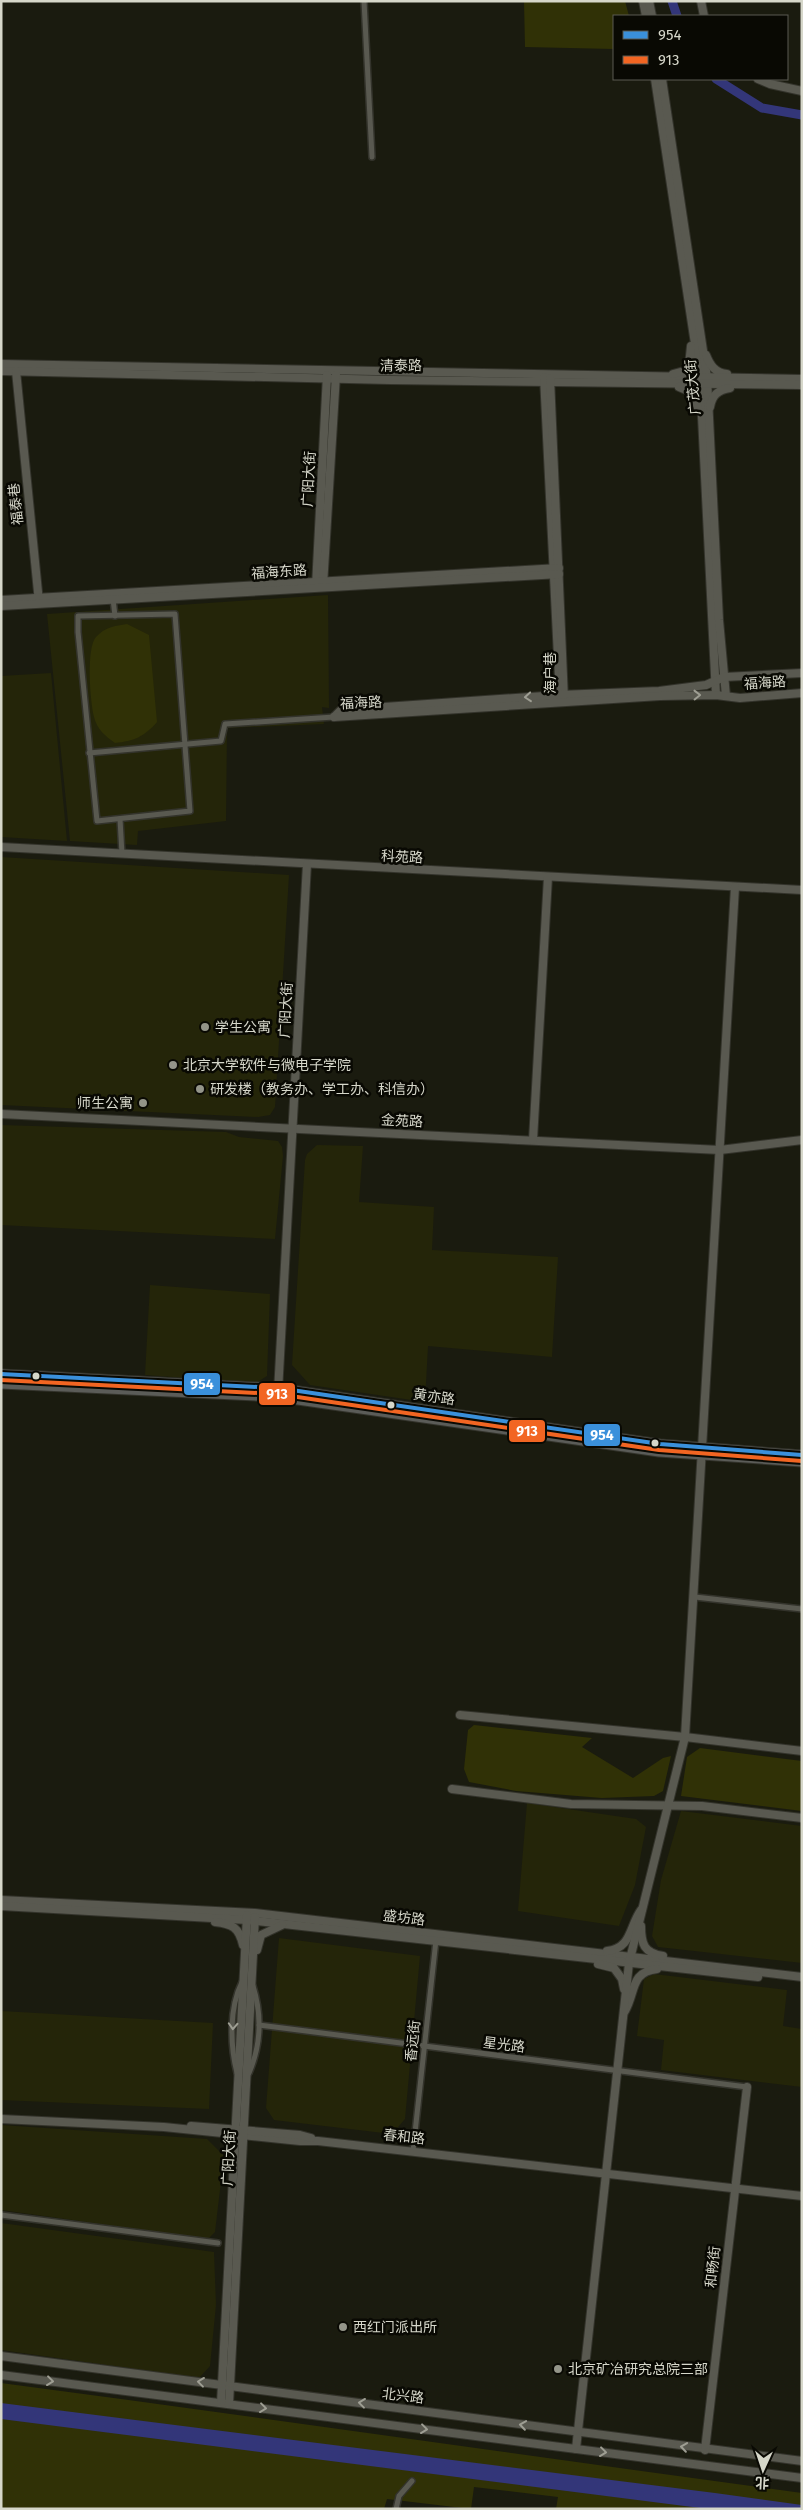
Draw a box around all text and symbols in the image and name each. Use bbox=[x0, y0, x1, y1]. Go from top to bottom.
legend bbox=[613, 15, 788, 80]
text: 954 bbox=[658, 26, 681, 44]
text: 913 bbox=[658, 51, 680, 69]
street label: 清泰路 bbox=[380, 357, 422, 375]
street label: 广茂大街 bbox=[682, 358, 704, 416]
street label: 广阳大街 bbox=[299, 451, 319, 507]
street label: 福泰巷 bbox=[5, 482, 27, 526]
street label: 福海东路 bbox=[250, 562, 308, 582]
street label: 海户巷 bbox=[542, 652, 559, 694]
street label: 福海路 bbox=[743, 673, 787, 693]
one-way arrow bbox=[693, 690, 701, 700]
one-way arrow bbox=[523, 692, 531, 703]
street label: 福海路 bbox=[340, 693, 382, 713]
street label: 科苑路 bbox=[381, 847, 423, 867]
street label: 广阳大街 bbox=[276, 982, 296, 1038]
place label: 学生公寓 bbox=[215, 1019, 271, 1036]
marker: 学生公寓 bbox=[199, 1021, 211, 1033]
place label: 北京大学软件与微电子学院 bbox=[183, 1057, 351, 1074]
marker: 北京大学软件与微电子学院 bbox=[167, 1059, 179, 1071]
place label: 研发楼（教务办、学工办、科信办） bbox=[210, 1081, 434, 1098]
marker: 研发楼（教务办、学工办、科信办） bbox=[194, 1083, 206, 1095]
place label: 师生公寓 bbox=[77, 1095, 133, 1112]
marker: 师生公寓 bbox=[137, 1097, 149, 1109]
street label: 金苑路 bbox=[381, 1111, 423, 1131]
unlabelled marker bbox=[31, 1371, 41, 1381]
line badge: 954 bbox=[183, 1372, 221, 1396]
text: 954 bbox=[190, 1376, 214, 1393]
line badge: 913 bbox=[258, 1382, 296, 1406]
text: 913 bbox=[266, 1386, 288, 1403]
street label: 黄亦路 bbox=[412, 1386, 456, 1408]
unlabelled marker bbox=[386, 1400, 396, 1410]
line badge: 913 bbox=[508, 1419, 546, 1443]
text: 913 bbox=[516, 1423, 538, 1440]
line badge: 954 bbox=[583, 1423, 621, 1447]
text: 954 bbox=[590, 1427, 614, 1444]
unlabelled marker bbox=[650, 1438, 660, 1448]
street label: 盛坊路 bbox=[382, 1907, 426, 1929]
street label: 香远街 bbox=[402, 2019, 424, 2063]
one-way arrow bbox=[227, 2022, 238, 2030]
street label: 星光路 bbox=[482, 2034, 526, 2056]
street label: 春和路 bbox=[382, 2126, 426, 2148]
street label: 广阳大街 bbox=[219, 2130, 239, 2186]
street label: 和畅街 bbox=[702, 2245, 724, 2289]
place label: 西红门派出所 bbox=[353, 2319, 437, 2336]
marker: 西红门派出所 bbox=[337, 2321, 349, 2333]
place label: 北京矿冶研究总院三部 bbox=[568, 2361, 708, 2378]
marker: 北京矿冶研究总院三部 bbox=[552, 2363, 564, 2375]
one-way arrow bbox=[46, 2375, 54, 2386]
one-way arrow bbox=[196, 2377, 204, 2388]
street label: 北兴路 bbox=[381, 2385, 425, 2407]
one-way arrow bbox=[358, 2398, 366, 2409]
one-way arrow bbox=[259, 2402, 267, 2413]
one-way arrow bbox=[519, 2420, 527, 2430]
one-way arrow bbox=[420, 2423, 428, 2434]
one-way arrow bbox=[680, 2443, 688, 2453]
north arrow bbox=[738, 2445, 788, 2495]
one-way arrow bbox=[599, 2446, 607, 2457]
text: 北 bbox=[755, 2474, 770, 2491]

